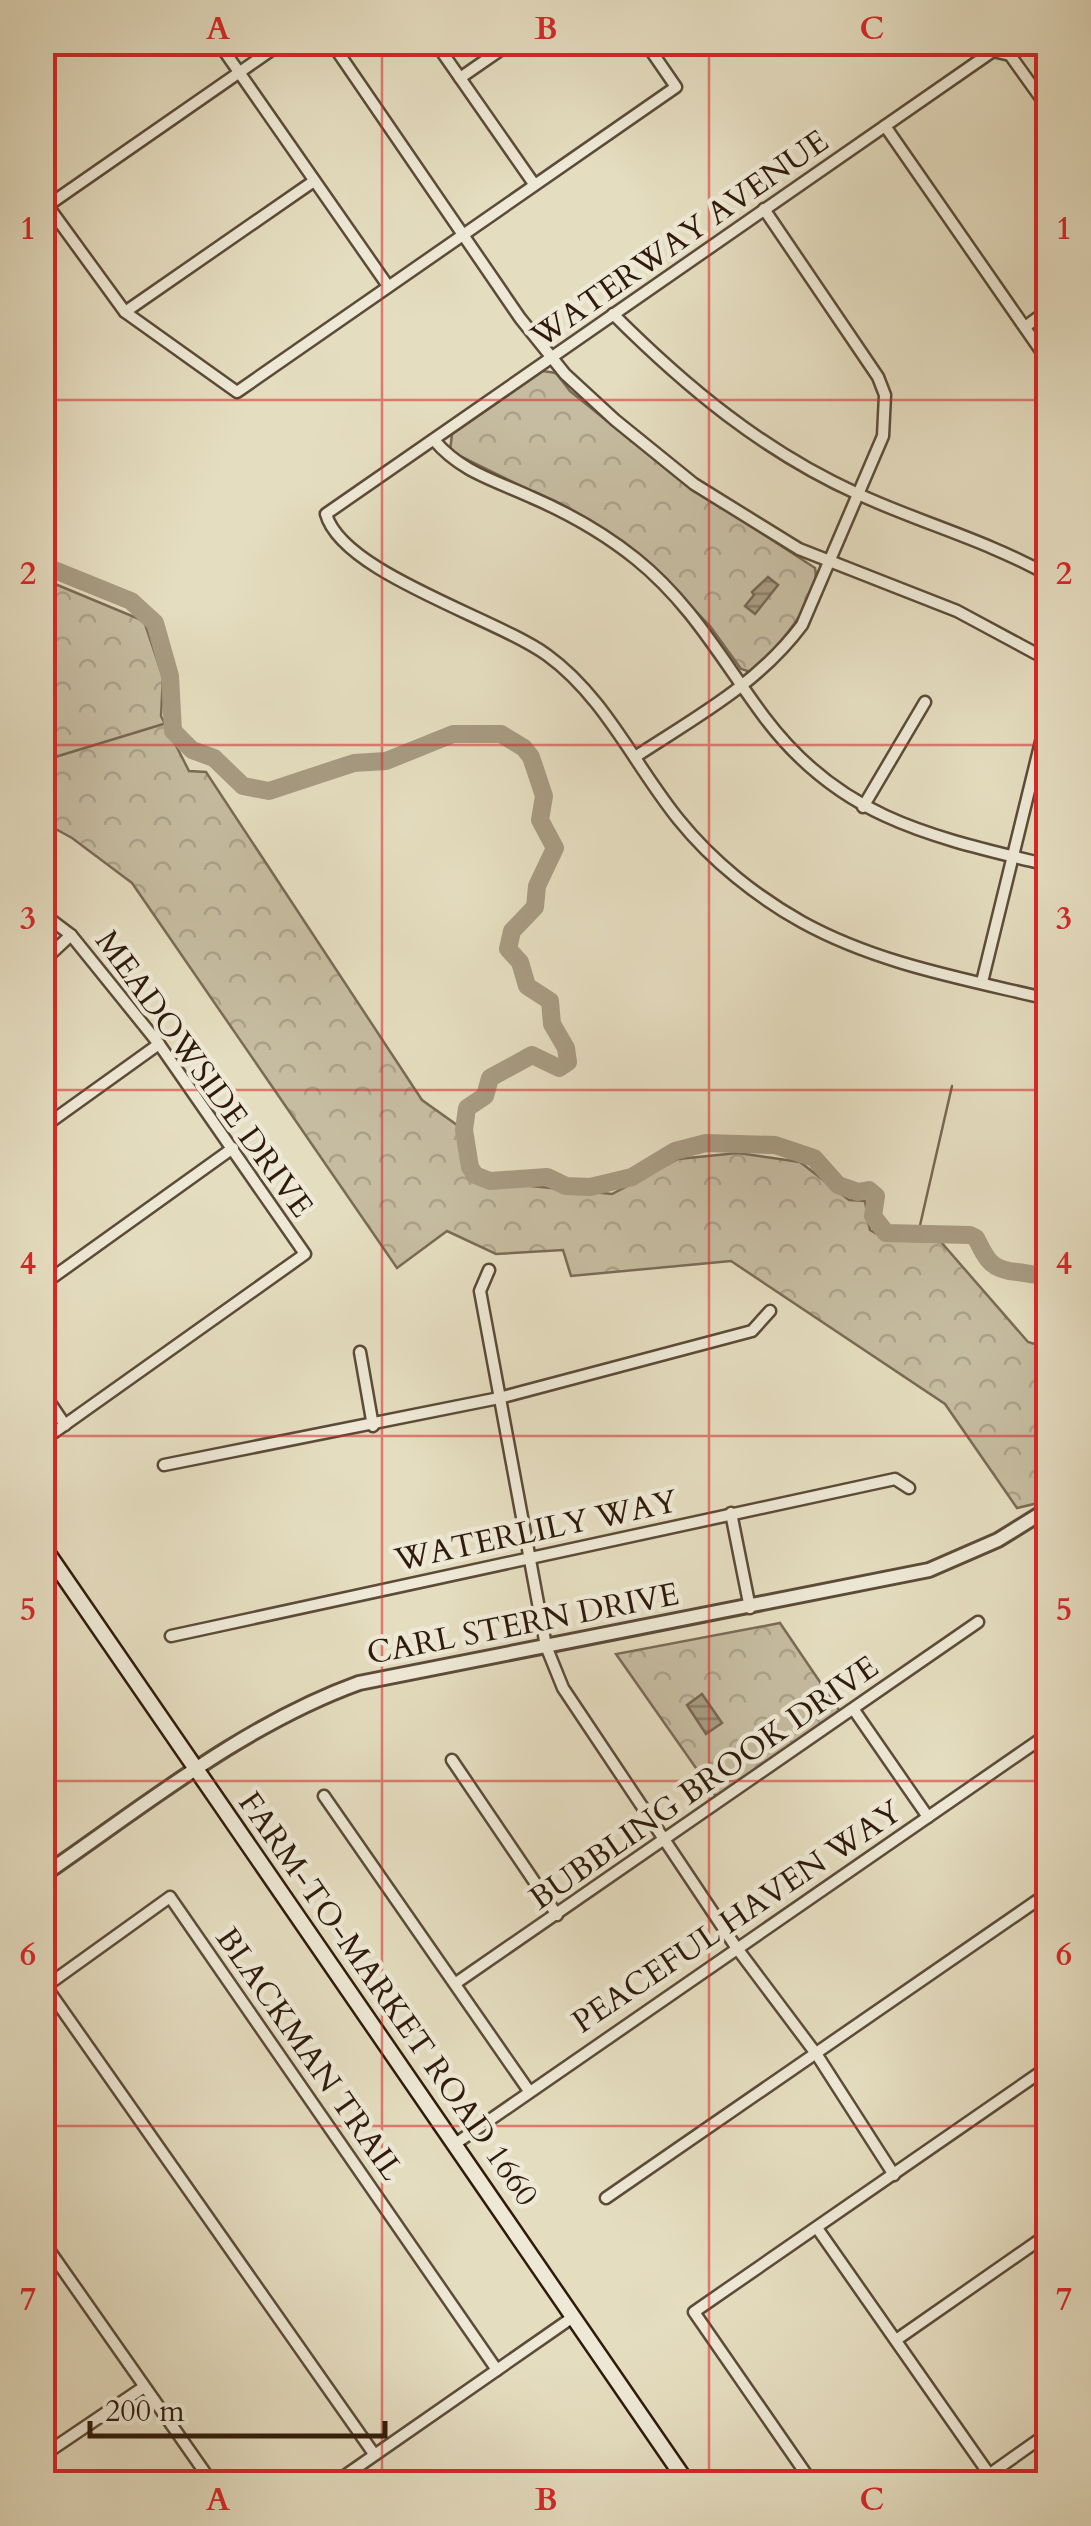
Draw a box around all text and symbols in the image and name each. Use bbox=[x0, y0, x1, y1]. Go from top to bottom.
text: A bbox=[206, 7, 230, 51]
text: B bbox=[534, 7, 558, 51]
text: C bbox=[860, 7, 884, 51]
street label: WATERWAY AVENUE bbox=[522, 120, 837, 359]
text: 1 bbox=[20, 207, 36, 251]
text: 1 bbox=[1056, 207, 1072, 251]
text: 2 bbox=[20, 552, 36, 596]
text: 2 bbox=[1056, 552, 1072, 596]
text: 3 bbox=[20, 897, 36, 941]
text: 3 bbox=[1056, 897, 1072, 941]
street label: MEADOWSIDE DRIVE bbox=[85, 921, 323, 1227]
text: 4 bbox=[20, 1242, 36, 1286]
text: 4 bbox=[1056, 1242, 1072, 1286]
street label: WATERLILY WAY bbox=[390, 1480, 681, 1583]
street label: CARL STERN DRIVE bbox=[363, 1572, 683, 1676]
text: 5 bbox=[20, 1588, 36, 1632]
text: 5 bbox=[1056, 1588, 1072, 1632]
street label: BUBBLING BROOK DRIVE bbox=[521, 1645, 887, 1921]
street label: FARM-TO-MARKET ROAD 1660 bbox=[228, 1783, 548, 2215]
street label: PEACEFUL HAVEN WAY bbox=[564, 1790, 911, 2044]
street label: BLACKMAN TRAIL bbox=[205, 1919, 413, 2190]
text: 6 bbox=[20, 1933, 36, 1977]
text: 6 bbox=[1056, 1933, 1072, 1977]
text: 7 bbox=[20, 2278, 36, 2322]
text: 7 bbox=[1056, 2278, 1072, 2322]
scale bar bbox=[90, 2376, 385, 2438]
text: 200 m bbox=[105, 2391, 185, 2432]
text: A bbox=[206, 2478, 230, 2522]
text: B bbox=[534, 2478, 558, 2522]
text: C bbox=[860, 2478, 884, 2522]

